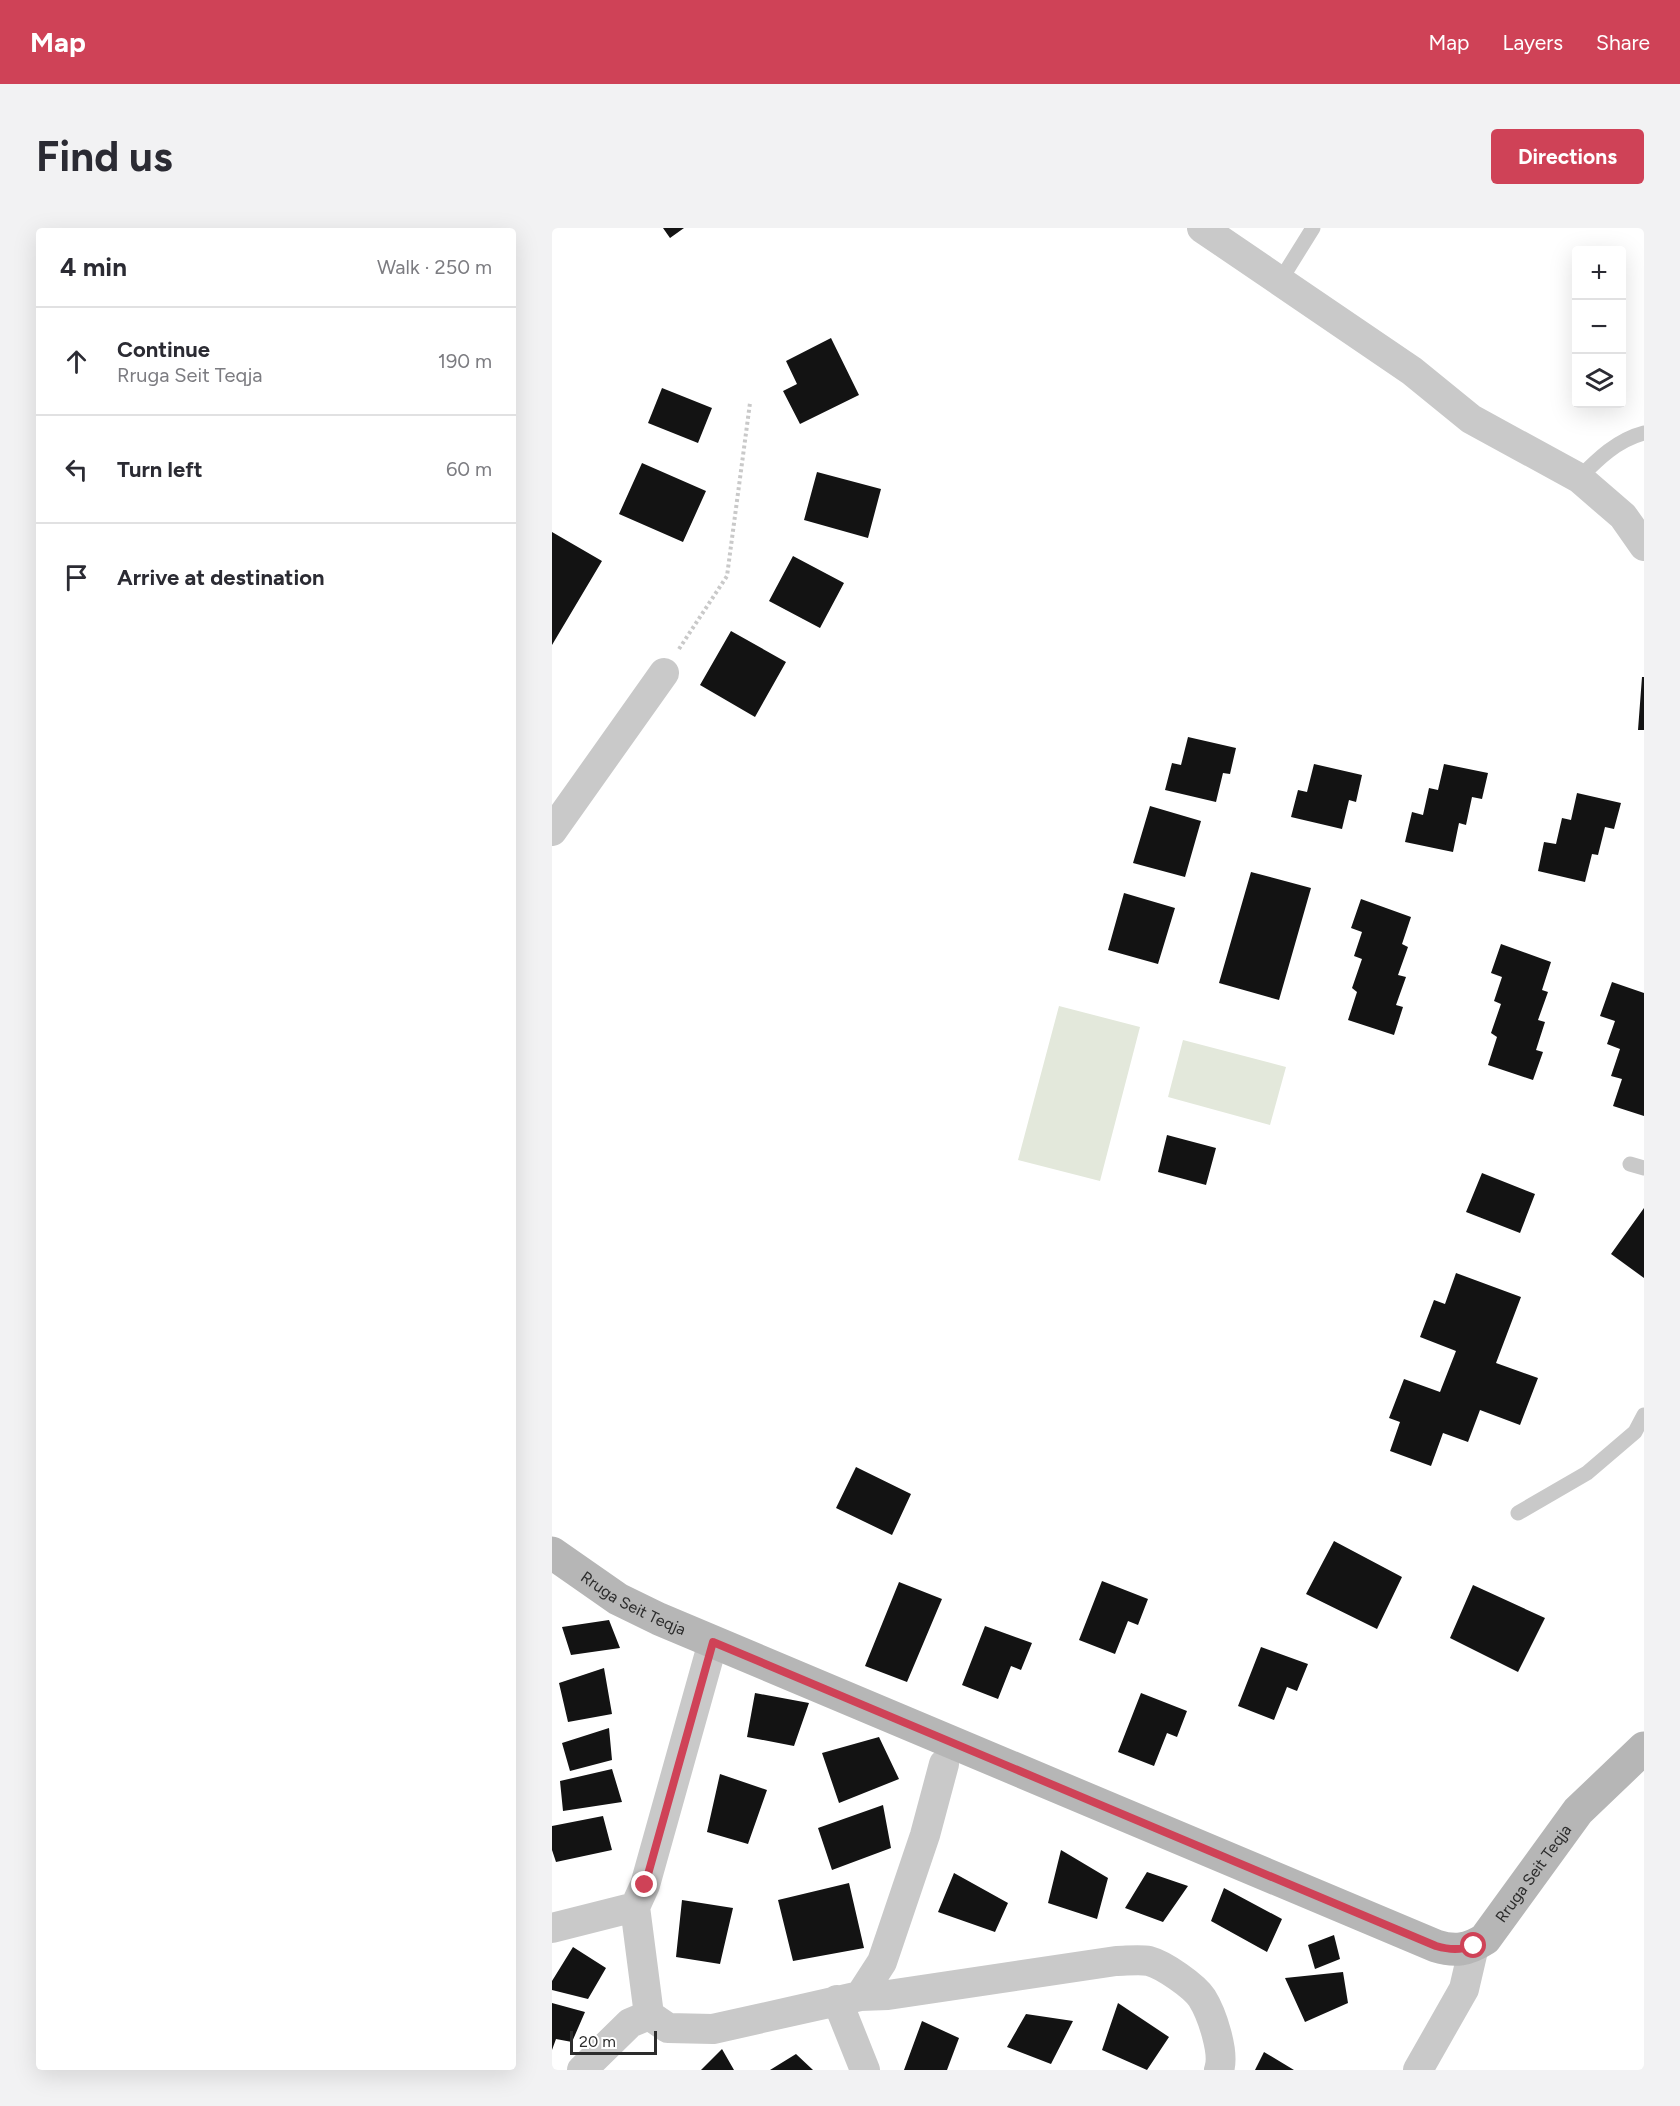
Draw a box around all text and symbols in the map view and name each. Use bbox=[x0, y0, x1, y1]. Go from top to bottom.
text: Map bbox=[30, 25, 86, 59]
text: Map bbox=[1429, 30, 1469, 55]
text: Layers bbox=[1502, 30, 1563, 55]
text: Share bbox=[1596, 30, 1650, 55]
button: Directions bbox=[1491, 129, 1644, 184]
text: Find us bbox=[36, 131, 173, 182]
map controls bbox=[1572, 246, 1626, 408]
button: + bbox=[1572, 246, 1626, 300]
text: 4 min bbox=[60, 251, 127, 283]
text: Walk · 250 m bbox=[377, 255, 492, 279]
button: − bbox=[1572, 300, 1626, 354]
text: Continue bbox=[117, 336, 210, 363]
icon: ahead bbox=[60, 345, 93, 378]
text: 190 m bbox=[438, 349, 492, 373]
button: layers bbox=[1572, 354, 1626, 408]
text: Rruga Seit Teqja bbox=[117, 363, 263, 387]
icon: left bbox=[60, 453, 93, 486]
text: Turn left bbox=[117, 456, 203, 483]
text: 60 m bbox=[446, 457, 492, 481]
icon: arrive bbox=[60, 561, 93, 594]
text: Arrive at destination bbox=[117, 564, 325, 591]
street label: Rruga Seit Teqja bbox=[577, 1567, 689, 1639]
street label: Rruga Seit Teqja bbox=[1491, 1821, 1575, 1926]
route end bbox=[631, 1871, 657, 1897]
route start bbox=[1460, 1932, 1486, 1958]
scale bar bbox=[570, 2028, 657, 2056]
text: 20 m bbox=[579, 2032, 616, 2051]

